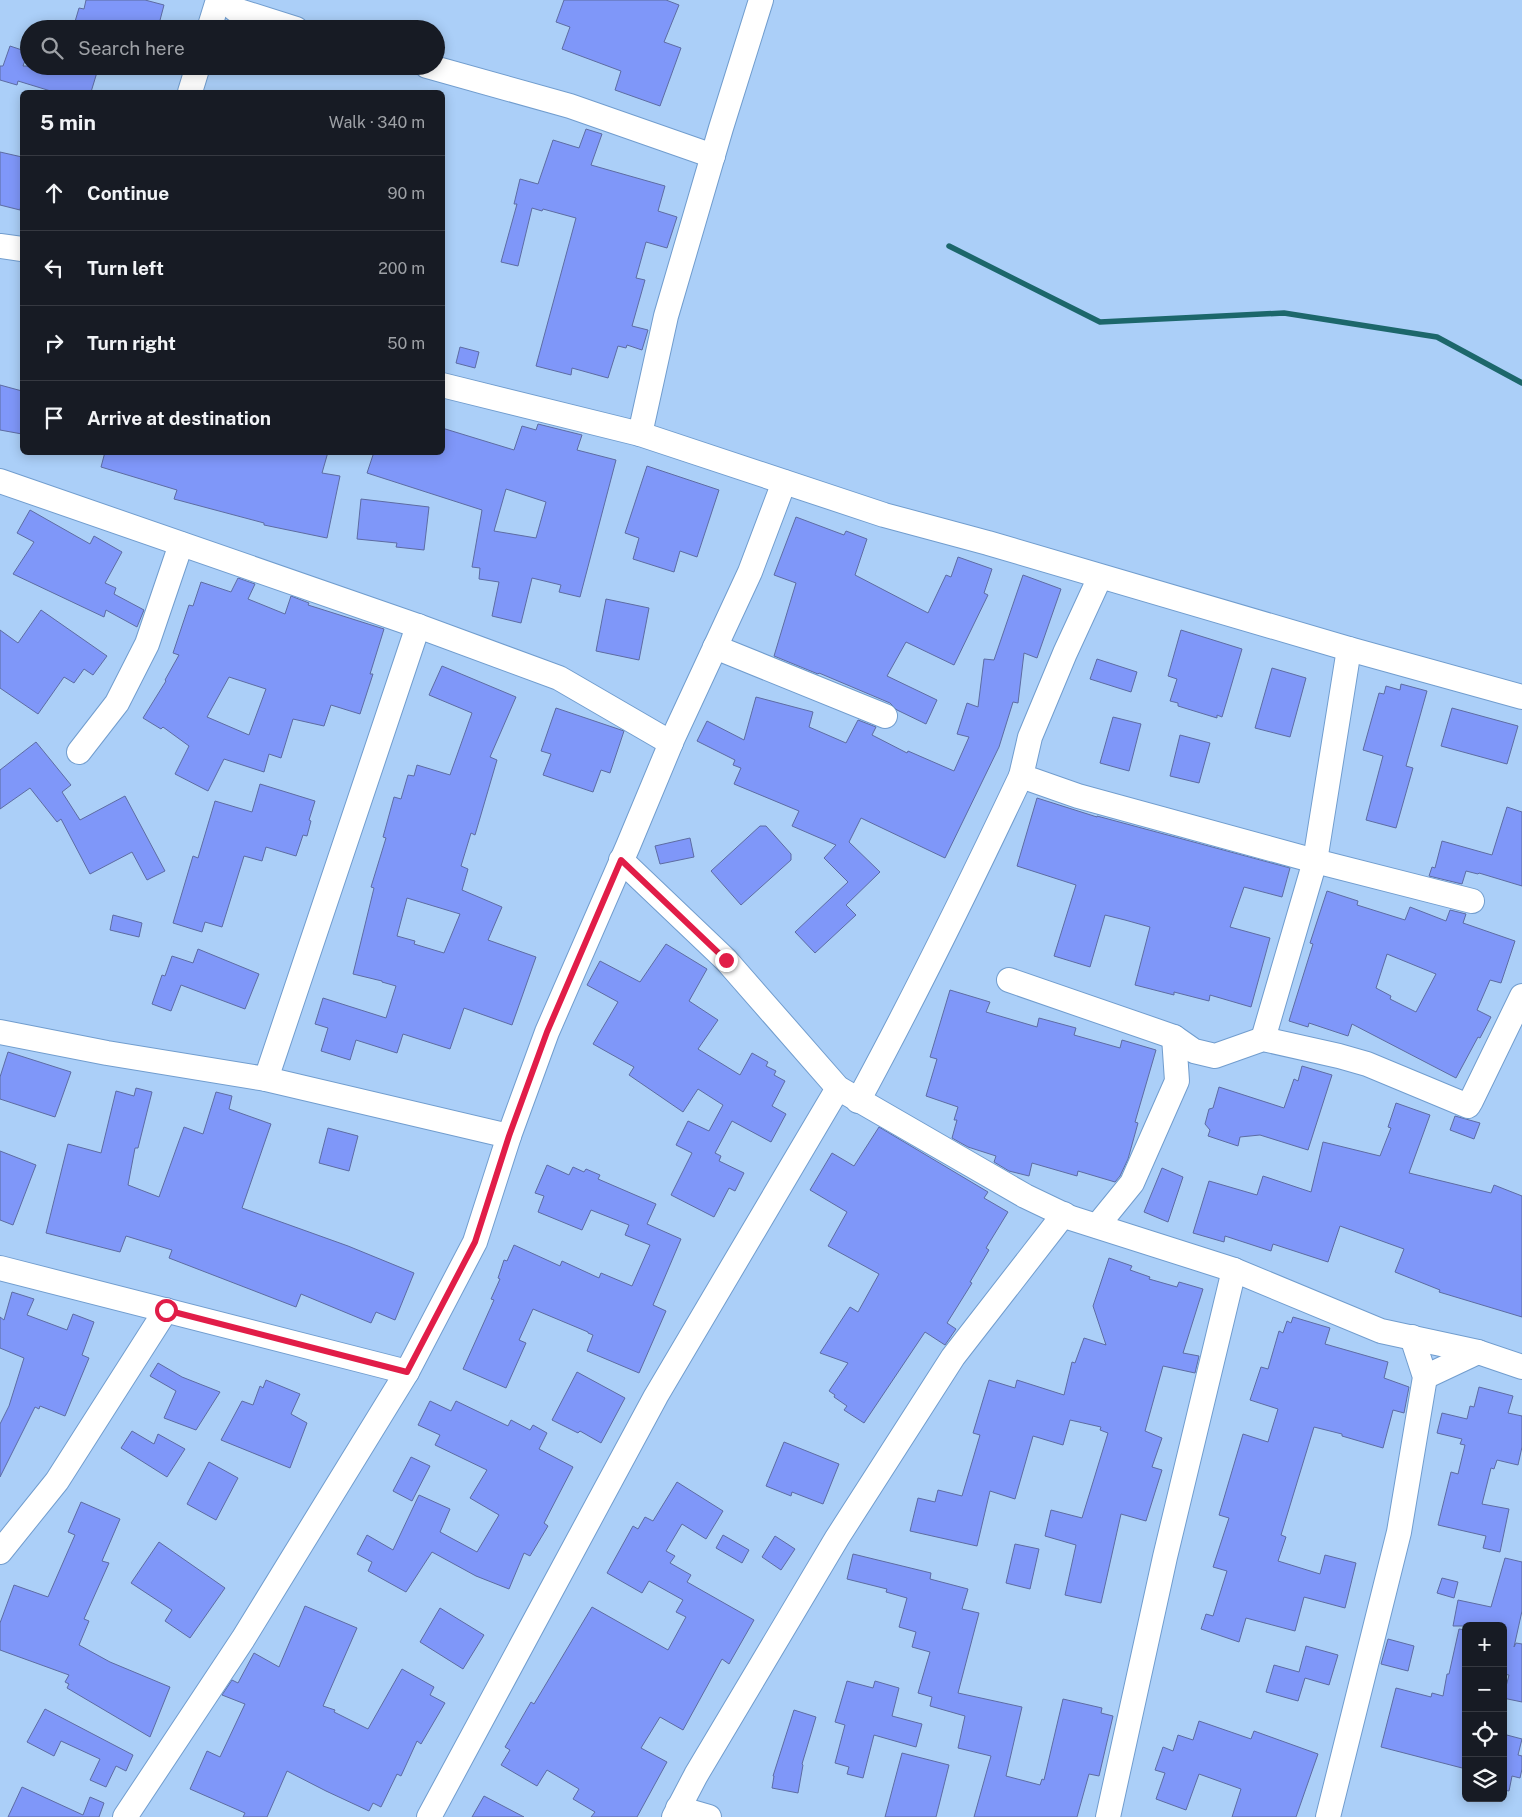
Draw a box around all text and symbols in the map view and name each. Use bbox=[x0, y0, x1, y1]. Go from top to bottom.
search box bbox=[20, 20, 445, 75]
icon: search bbox=[38, 34, 66, 62]
text: Search here bbox=[78, 37, 185, 59]
text: 5 min bbox=[40, 110, 96, 135]
text: Walk · 340 m bbox=[329, 113, 425, 132]
icon: ahead bbox=[40, 179, 68, 207]
text: Continue bbox=[87, 182, 169, 204]
text: 90 m bbox=[388, 184, 425, 203]
icon: left bbox=[40, 254, 68, 282]
text: Turn left bbox=[87, 257, 164, 279]
text: 200 m bbox=[378, 259, 425, 278]
icon: right bbox=[40, 329, 68, 357]
text: Turn right bbox=[87, 332, 176, 354]
text: 50 m bbox=[387, 334, 425, 353]
icon: arrive bbox=[40, 404, 68, 432]
text: Arrive at destination bbox=[87, 407, 271, 429]
route end bbox=[715, 949, 738, 972]
route start bbox=[155, 1299, 178, 1322]
map controls bbox=[1462, 1622, 1507, 1802]
button: + bbox=[1462, 1622, 1507, 1667]
button: − bbox=[1462, 1667, 1507, 1712]
button: locate bbox=[1462, 1712, 1507, 1757]
button: layers bbox=[1462, 1757, 1507, 1802]

